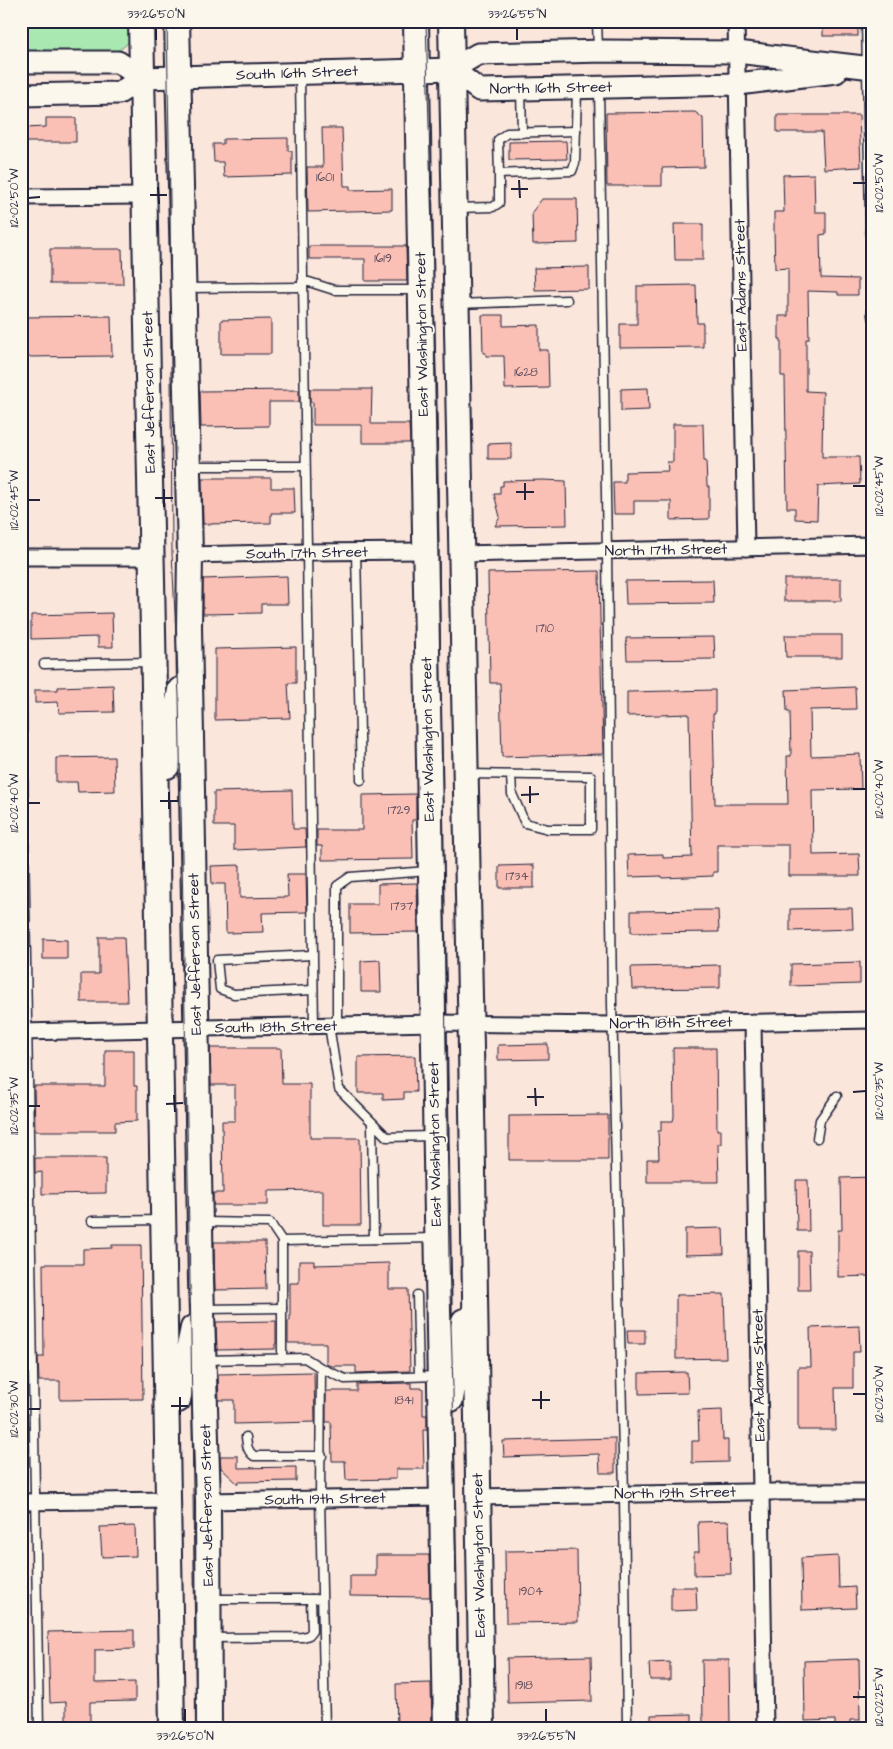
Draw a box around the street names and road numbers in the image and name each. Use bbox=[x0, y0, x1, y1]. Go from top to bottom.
street label: South 16th Street bbox=[236, 60, 358, 86]
street label: North 16th Street bbox=[489, 76, 613, 100]
street label: East Adams Street bbox=[729, 219, 753, 351]
street label: East Washington Street bbox=[410, 252, 435, 416]
street label: East Jefferson Street bbox=[137, 311, 161, 473]
street label: North 17th Street bbox=[605, 538, 727, 562]
street label: South 17th Street bbox=[246, 541, 368, 565]
street label: East Washington Street bbox=[416, 657, 441, 821]
street label: East Jefferson Street bbox=[183, 873, 207, 1035]
street label: North 18th Street bbox=[609, 1011, 733, 1035]
street label: South 18th Street bbox=[215, 1015, 337, 1039]
street label: East Washington Street bbox=[423, 1062, 448, 1226]
street label: East Adams Street bbox=[747, 1309, 771, 1441]
street label: East Jefferson Street bbox=[195, 1424, 219, 1586]
street label: East Washington Street bbox=[467, 1473, 492, 1637]
street label: North 19th Street bbox=[614, 1481, 736, 1505]
street label: South 19th Street bbox=[264, 1487, 386, 1511]

